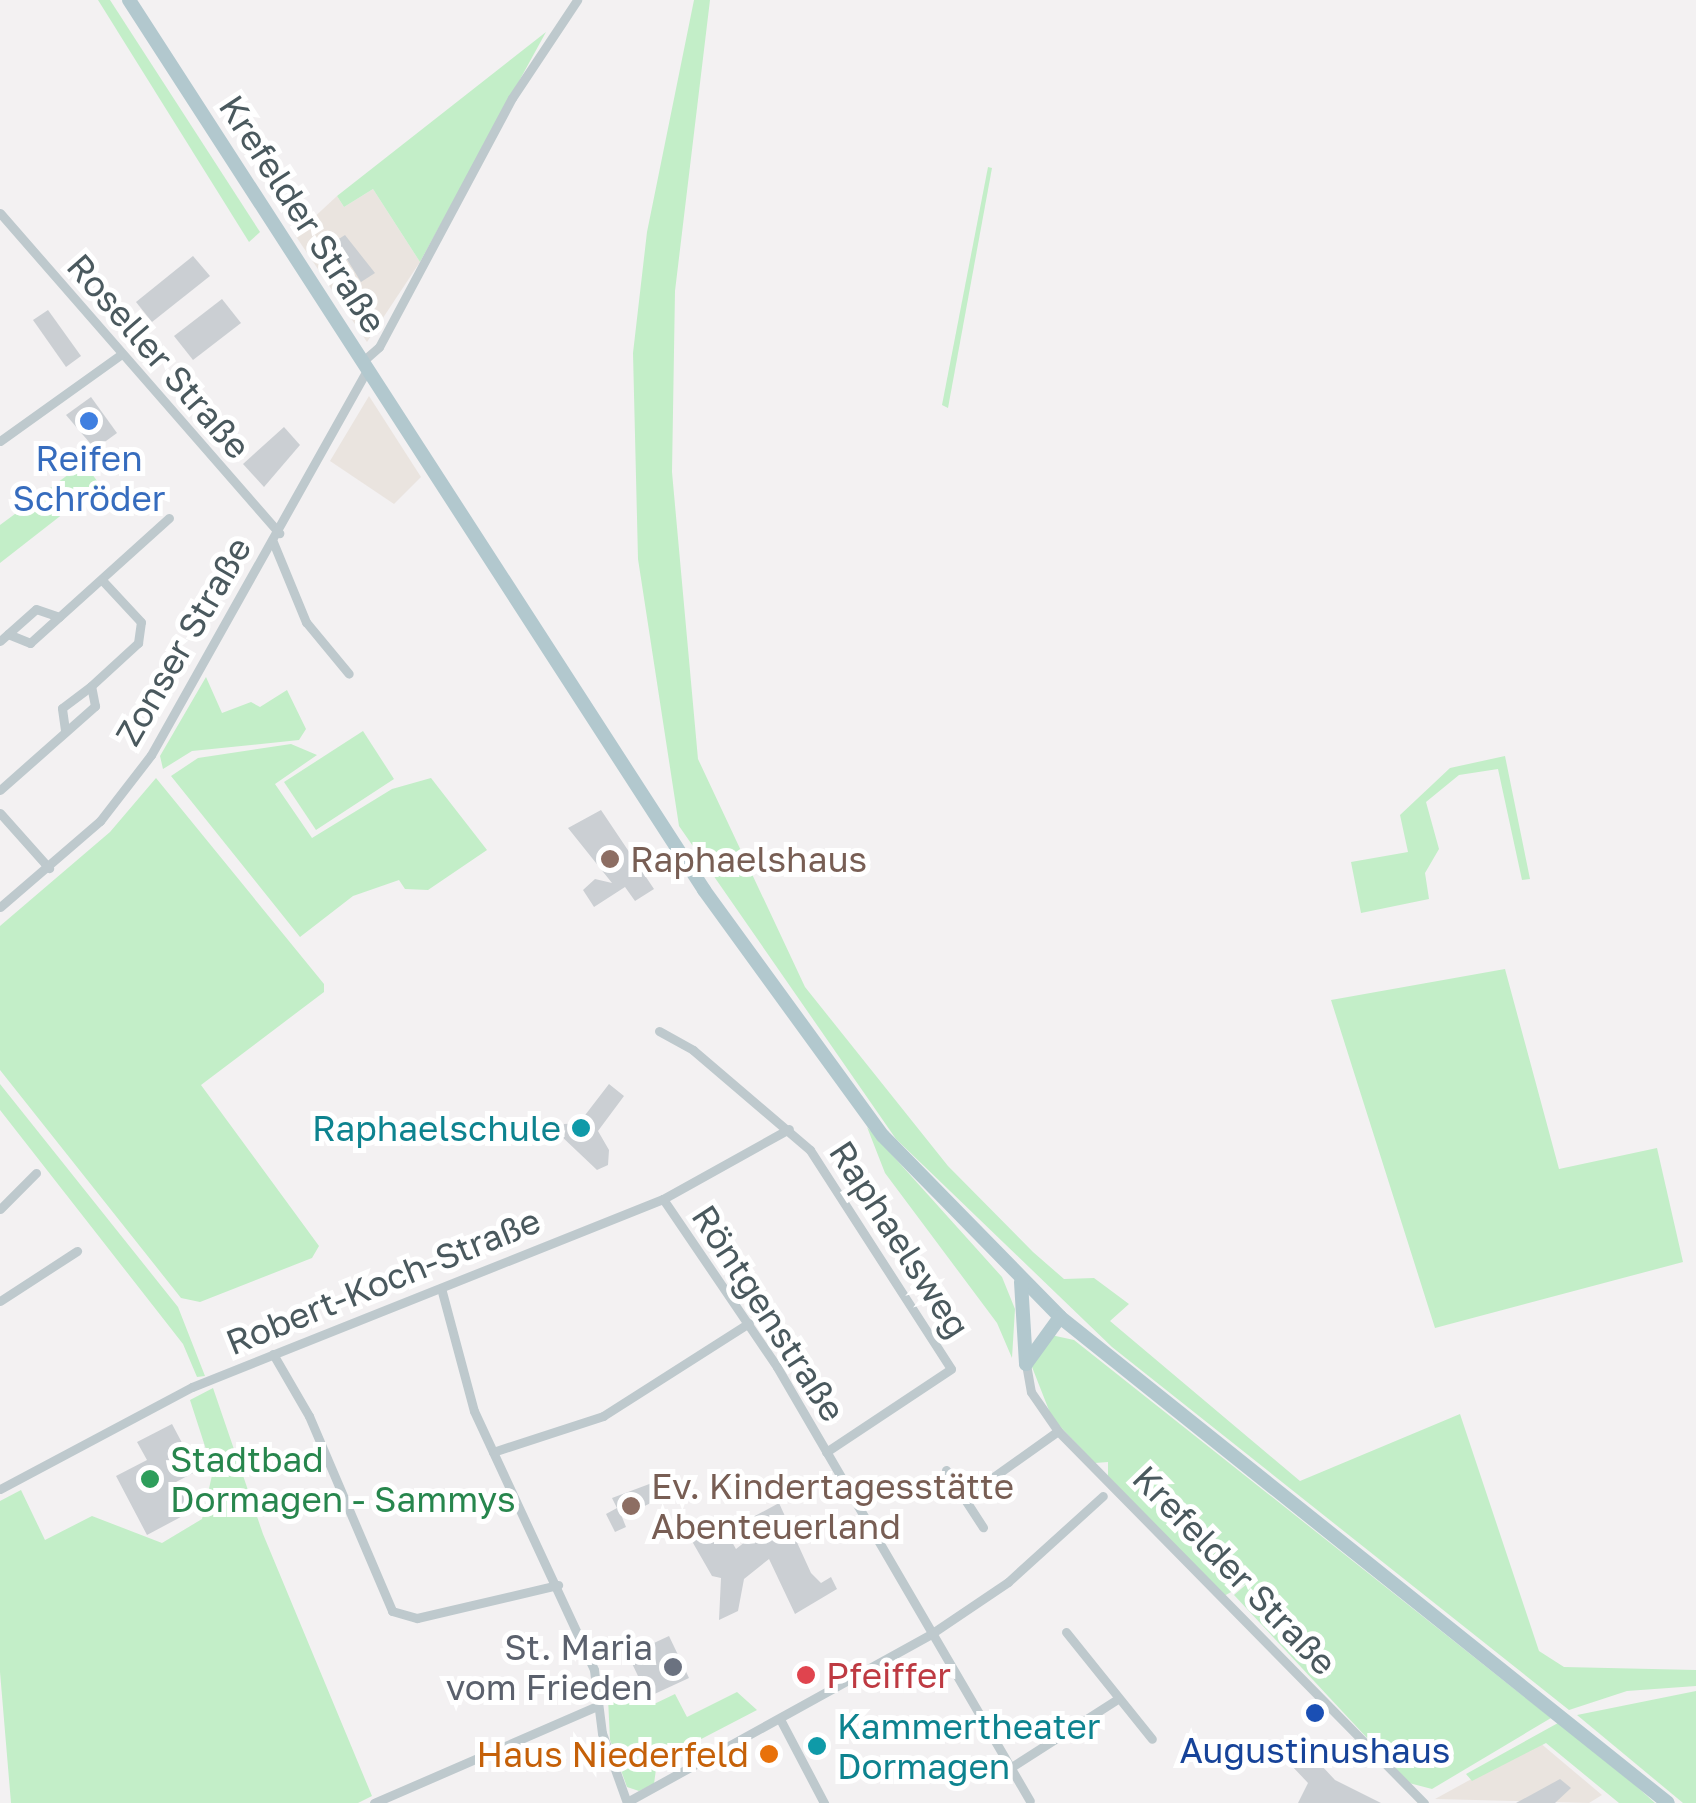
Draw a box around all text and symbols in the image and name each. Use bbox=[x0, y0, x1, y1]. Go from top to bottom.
street label: Krefelder Straße bbox=[211, 87, 395, 341]
street label: Roseller Straße bbox=[59, 245, 259, 467]
marker: Reifen Schröder bbox=[78, 410, 100, 432]
place label: Reifen Schröder bbox=[13, 437, 165, 519]
street label: Zonser Straße bbox=[106, 529, 260, 753]
place label: Raphaelshaus bbox=[630, 838, 867, 880]
marker: Raphaelshaus bbox=[599, 848, 621, 870]
place label: Raphaelschule bbox=[312, 1107, 561, 1149]
marker: Raphaelschule bbox=[570, 1117, 592, 1139]
street label: Raphaelsweg bbox=[821, 1133, 979, 1345]
street label: Röntgenstraße bbox=[684, 1197, 854, 1429]
street label: Robert-Koch-Straße bbox=[220, 1199, 546, 1363]
place label: Stadtbad Dormagen - Sammys bbox=[170, 1438, 516, 1520]
street label: Krefelder Straße bbox=[1125, 1457, 1345, 1683]
place label: Ev. Kindertagesstätte Abenteuerland bbox=[651, 1465, 1014, 1547]
marker: Stadtbad Dormagen - Sammys bbox=[139, 1468, 161, 1490]
marker: Ev. Kindertagesstätte Abenteuerland bbox=[620, 1495, 642, 1517]
place label: St. Maria vom Frieden bbox=[446, 1626, 653, 1708]
place label: Pfeiffer bbox=[826, 1654, 951, 1696]
marker: St. Maria vom Frieden bbox=[662, 1656, 684, 1678]
marker: Pfeiffer bbox=[795, 1664, 817, 1686]
marker: Augustinushaus bbox=[1304, 1702, 1326, 1724]
place label: Kammertheater Dormagen bbox=[837, 1705, 1100, 1787]
place label: Augustinushaus bbox=[1180, 1729, 1450, 1771]
place label: Haus Niederfeld bbox=[477, 1733, 749, 1775]
marker: Kammertheater Dormagen bbox=[806, 1735, 828, 1757]
marker: Haus Niederfeld bbox=[758, 1743, 780, 1765]

